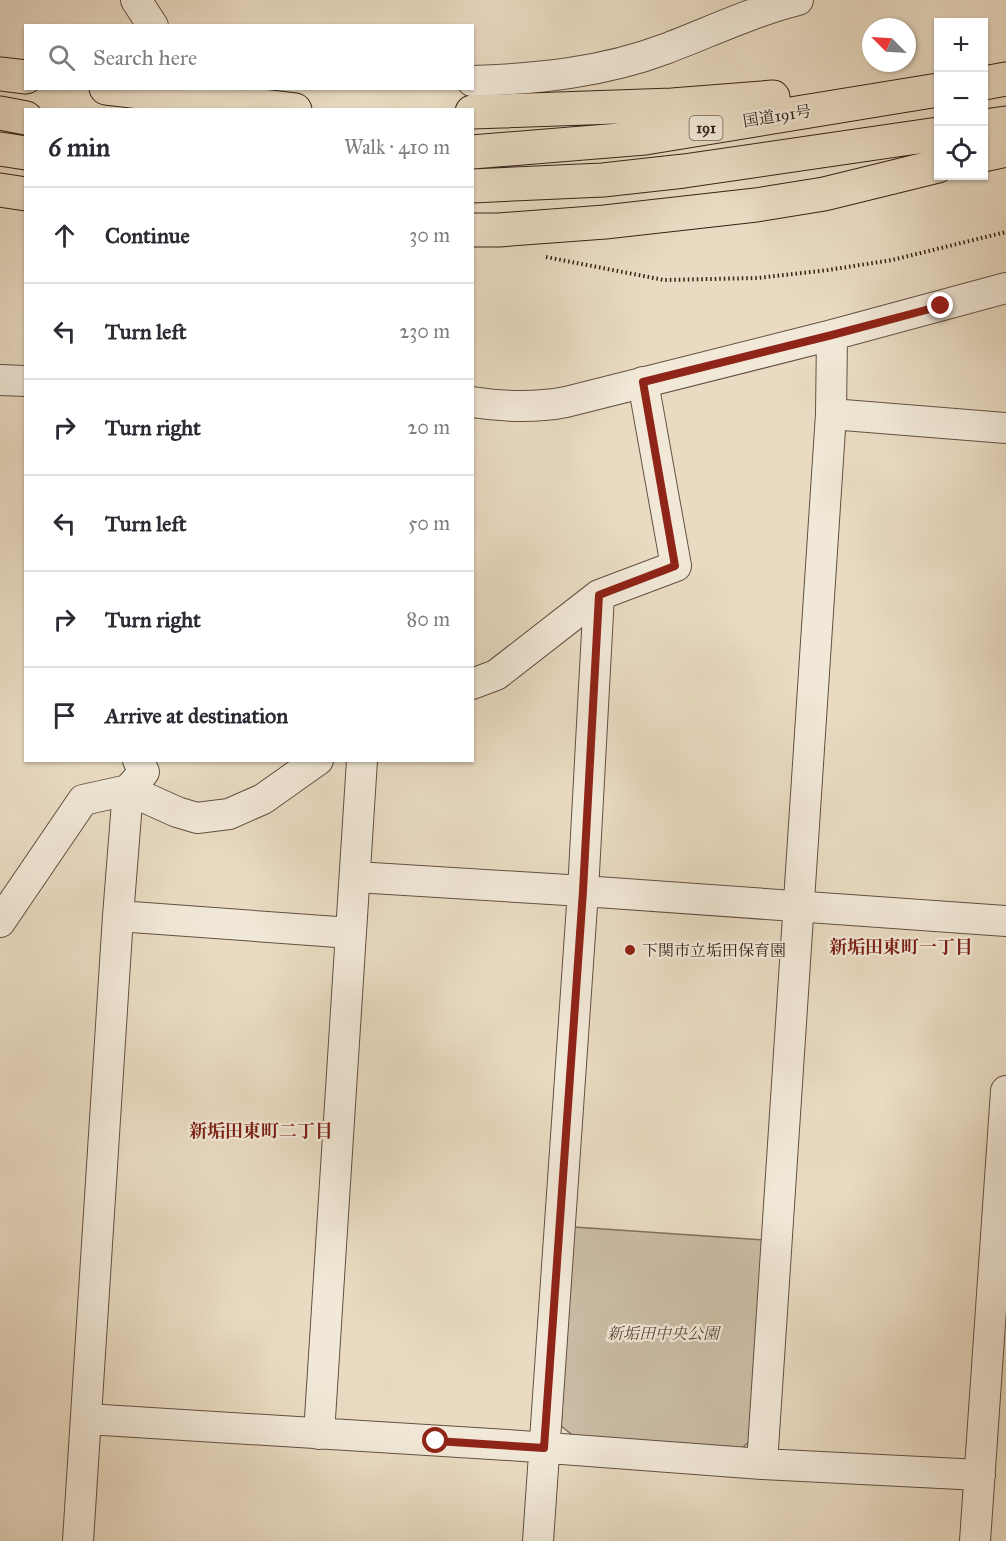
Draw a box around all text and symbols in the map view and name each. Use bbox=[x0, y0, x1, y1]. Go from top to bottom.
north arrow bbox=[862, 18, 916, 72]
map controls bbox=[934, 18, 988, 180]
button: + bbox=[934, 18, 988, 72]
search box bbox=[24, 24, 474, 90]
icon: search bbox=[45, 41, 78, 74]
text: Search here bbox=[93, 44, 197, 71]
button: − bbox=[934, 72, 988, 126]
street label: 国道191号 bbox=[741, 101, 813, 131]
road number: 191 bbox=[690, 116, 722, 140]
button: locate bbox=[934, 126, 988, 180]
text: 6 min bbox=[48, 131, 110, 163]
text: Walk · 410 m bbox=[344, 135, 450, 159]
icon: ahead bbox=[48, 219, 81, 252]
text: Continue bbox=[105, 222, 190, 249]
text: 30 m bbox=[409, 223, 450, 247]
route end bbox=[927, 292, 953, 318]
icon: left bbox=[48, 315, 81, 348]
text: Turn left bbox=[105, 318, 187, 345]
text: 230 m bbox=[399, 319, 450, 343]
icon: right bbox=[48, 411, 81, 444]
text: Turn right bbox=[105, 414, 201, 441]
text: 20 m bbox=[407, 415, 450, 439]
icon: left bbox=[48, 507, 81, 540]
text: Turn left bbox=[105, 510, 187, 537]
text: 50 m bbox=[408, 511, 450, 535]
icon: right bbox=[48, 603, 81, 636]
text: Turn right bbox=[105, 606, 201, 633]
text: 80 m bbox=[407, 607, 450, 631]
icon: arrive bbox=[48, 699, 81, 732]
text: Arrive at destination bbox=[105, 702, 288, 729]
district label: 新垢田東町一丁目 bbox=[829, 936, 973, 958]
place label: 下関市立垢田保育園 bbox=[642, 941, 786, 960]
marker: 下関市立垢田保育園 bbox=[623, 943, 637, 957]
district label: 新垢田東町二丁目 bbox=[189, 1120, 333, 1142]
park label: 新垢田中央公園 bbox=[607, 1324, 722, 1343]
route start bbox=[422, 1427, 448, 1453]

